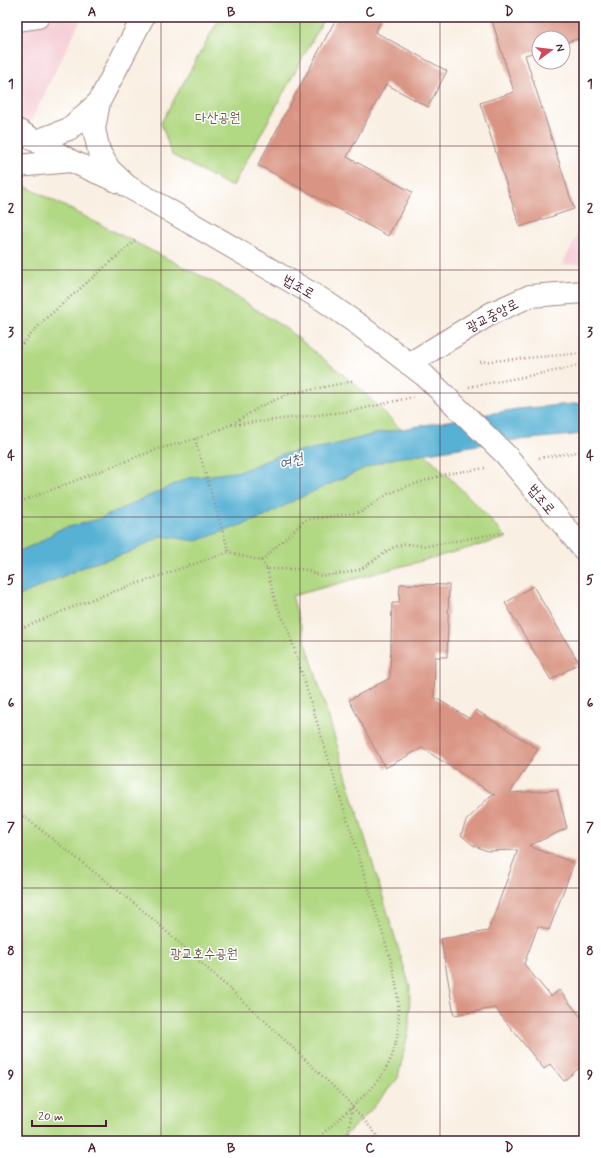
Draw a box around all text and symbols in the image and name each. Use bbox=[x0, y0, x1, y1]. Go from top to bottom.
text: A bbox=[88, 4, 96, 21]
text: B bbox=[227, 4, 236, 21]
text: C bbox=[365, 4, 375, 21]
text: D bbox=[505, 4, 514, 21]
north arrow bbox=[531, 30, 571, 70]
text: N bbox=[552, 42, 567, 53]
text: 1 bbox=[8, 76, 14, 93]
text: 1 bbox=[587, 76, 593, 93]
park label: 다산공원 bbox=[195, 109, 241, 127]
text: 2 bbox=[8, 200, 15, 217]
text: 2 bbox=[587, 200, 594, 217]
street label: 법조로 bbox=[279, 271, 318, 303]
street label: 광교중앙로 bbox=[463, 295, 522, 337]
text: 3 bbox=[8, 324, 14, 341]
text: 3 bbox=[587, 324, 593, 341]
text: 4 bbox=[7, 448, 15, 465]
water label: 여천 bbox=[277, 448, 308, 475]
text: 4 bbox=[586, 448, 594, 465]
street label: 법조로 bbox=[524, 481, 559, 518]
text: 5 bbox=[7, 572, 15, 589]
text: 5 bbox=[586, 572, 594, 589]
text: 6 bbox=[8, 695, 15, 712]
text: 6 bbox=[587, 695, 594, 712]
text: 7 bbox=[7, 819, 15, 836]
text: 7 bbox=[586, 819, 594, 836]
text: 8 bbox=[7, 943, 15, 960]
text: 8 bbox=[586, 943, 594, 960]
park label: 광교호수공원 bbox=[170, 945, 238, 963]
text: 9 bbox=[8, 1067, 15, 1084]
text: 9 bbox=[587, 1067, 594, 1084]
scale bar bbox=[32, 1102, 106, 1128]
text: 20 m bbox=[38, 1109, 64, 1125]
text: A bbox=[88, 1140, 96, 1157]
text: B bbox=[227, 1140, 236, 1157]
text: C bbox=[365, 1140, 375, 1157]
text: D bbox=[505, 1140, 514, 1157]

